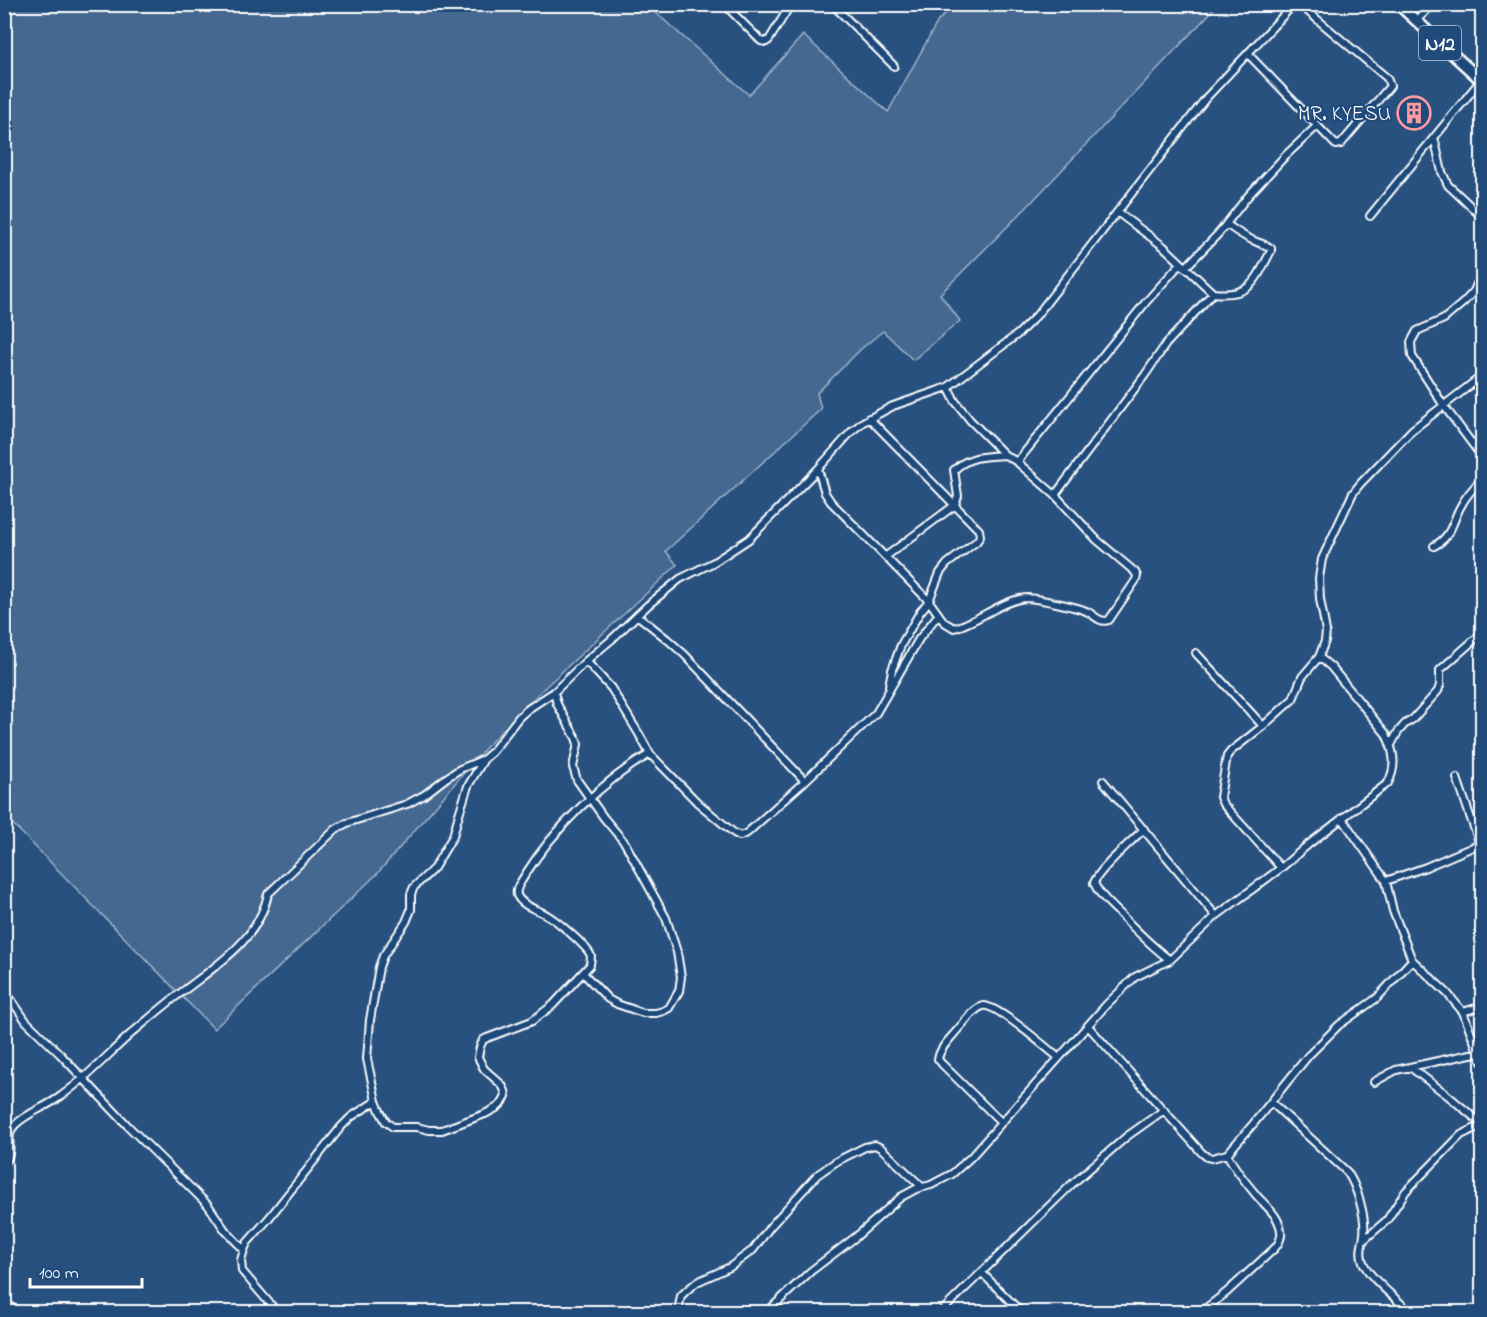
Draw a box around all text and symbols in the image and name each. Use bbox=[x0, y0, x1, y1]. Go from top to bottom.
road number: N12 bbox=[1419, 26, 1461, 60]
building icon: MR. KYESU bbox=[1396, 95, 1432, 131]
place label: MR. KYESU bbox=[1298, 100, 1391, 130]
scale bar bbox=[30, 1251, 142, 1289]
text: 100 m bbox=[39, 1261, 79, 1287]

